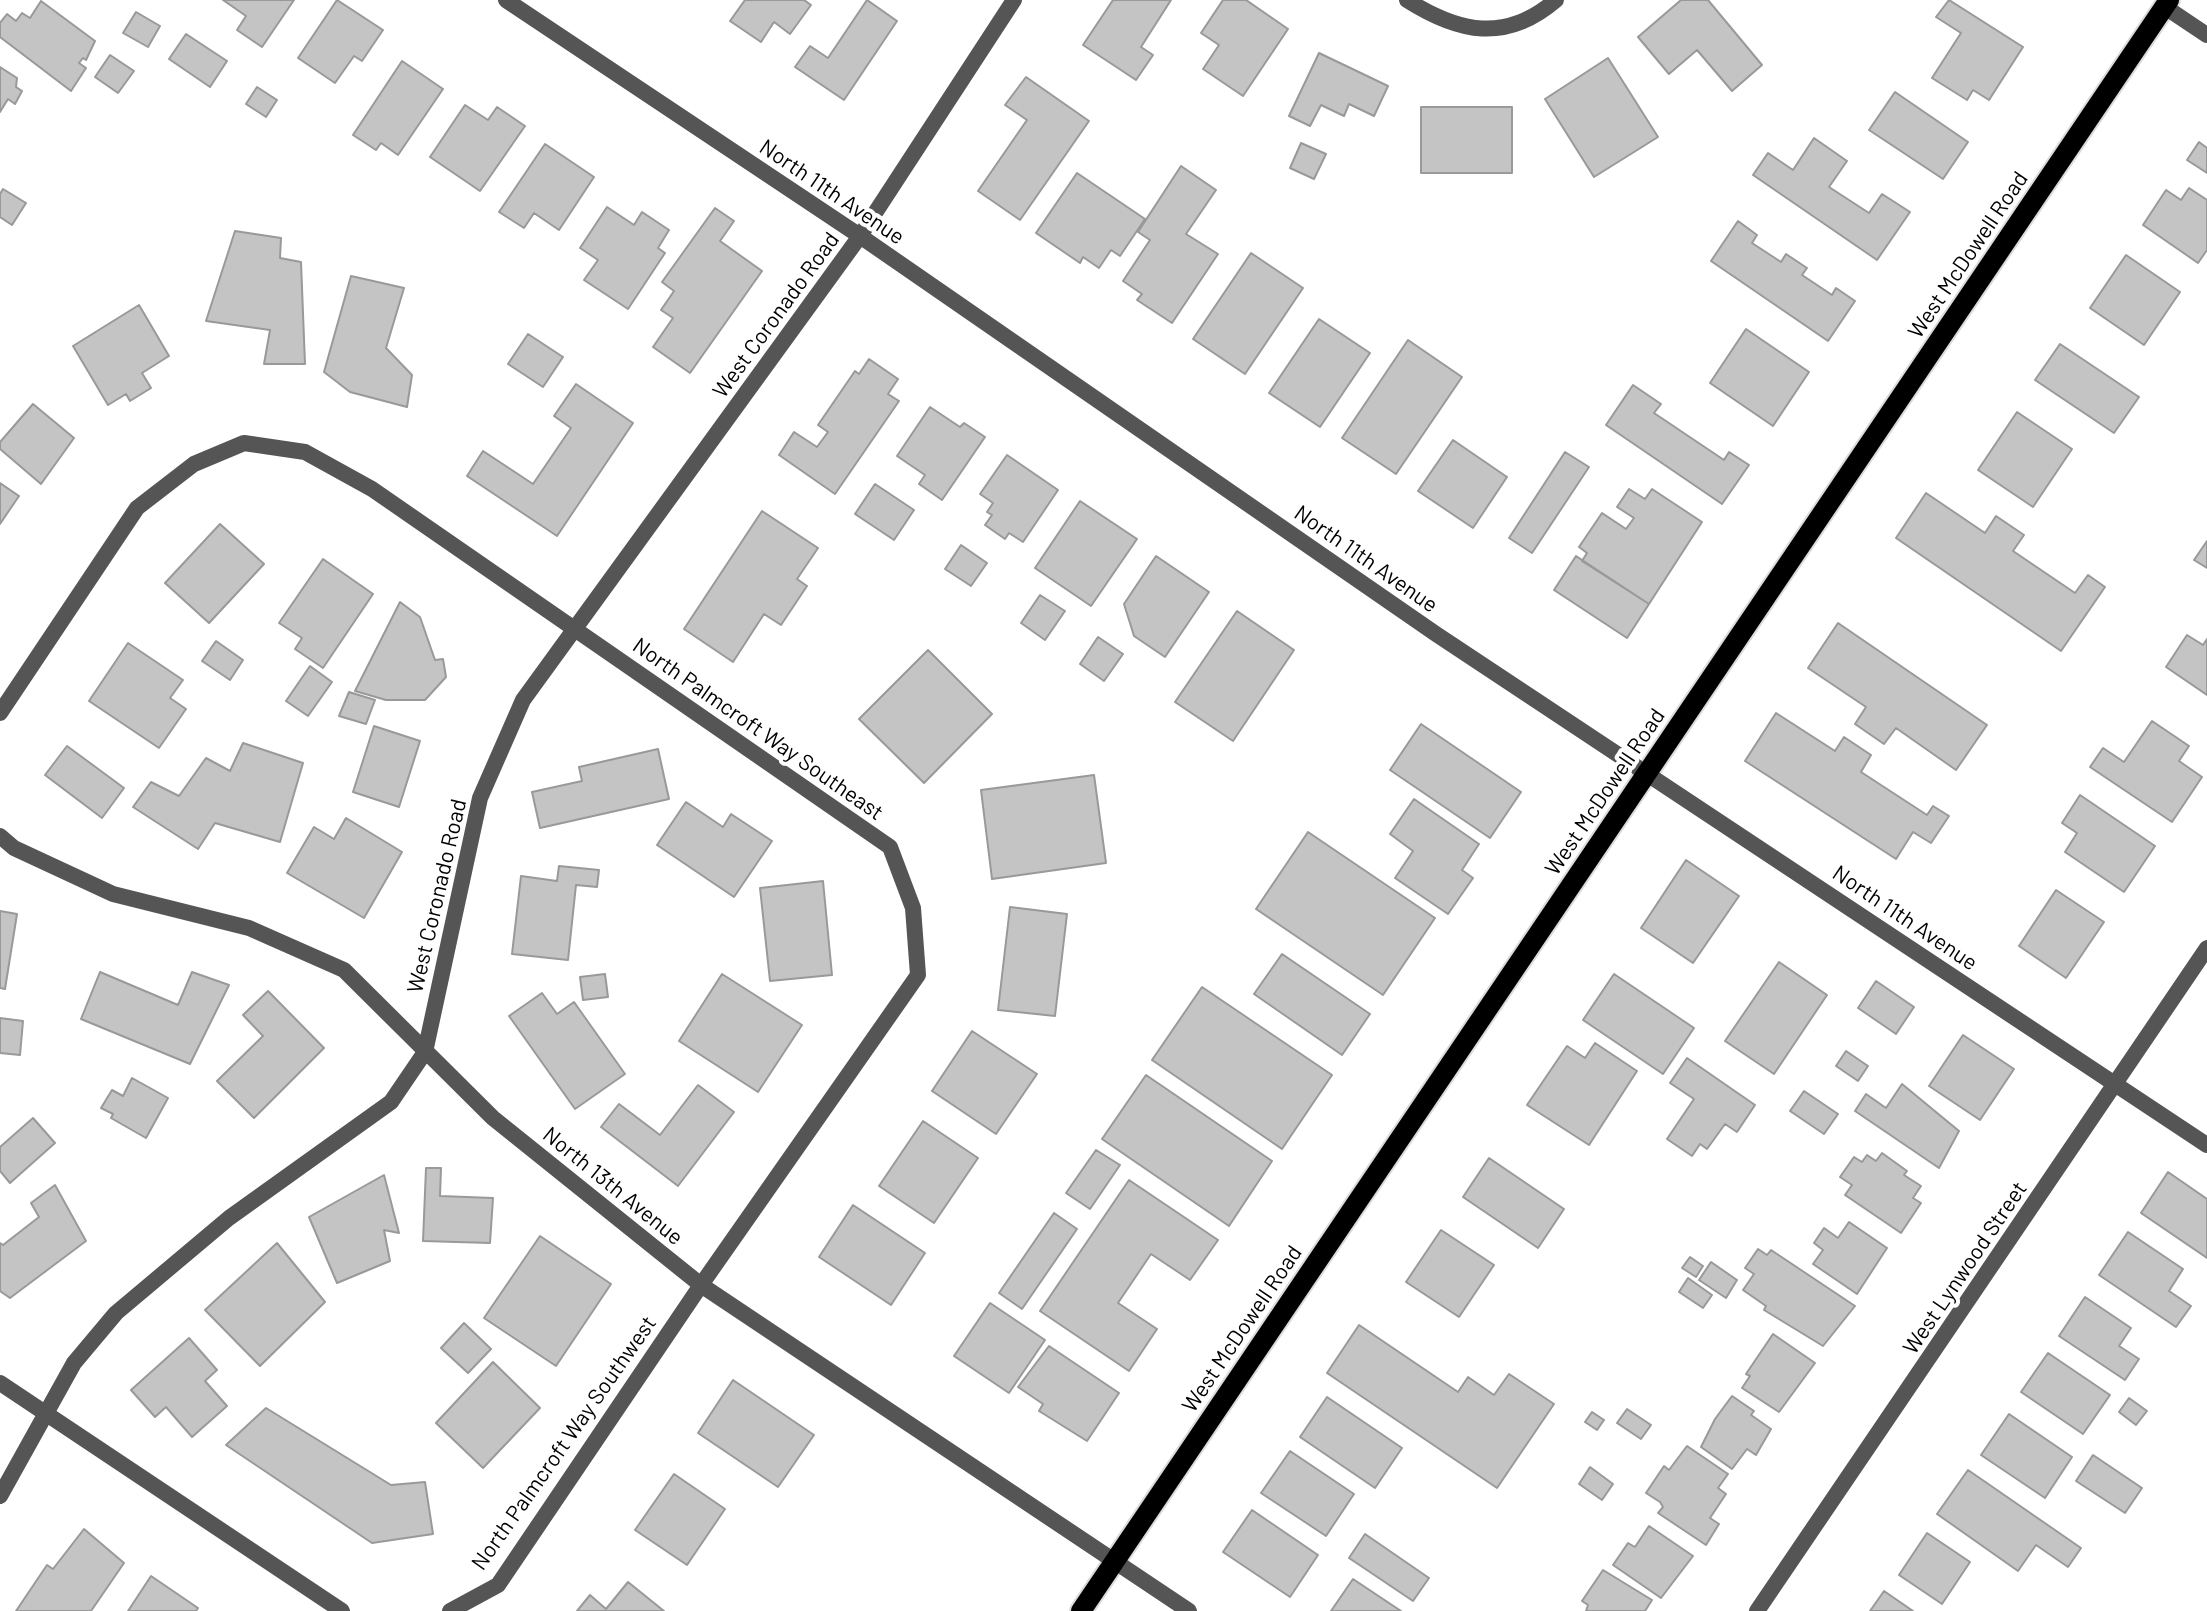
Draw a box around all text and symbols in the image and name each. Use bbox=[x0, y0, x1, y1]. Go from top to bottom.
street label: North 11th Avenue bbox=[755, 134, 909, 250]
street label: West McDowell Road bbox=[1902, 167, 2034, 343]
street label: West Coronado Road bbox=[707, 227, 845, 403]
street label: North 11th Avenue bbox=[1289, 500, 1443, 618]
street label: North Palmcroft Way Southeast bbox=[628, 632, 888, 826]
street label: West McDowell Road bbox=[1539, 704, 1671, 880]
street label: West Coronado Road bbox=[402, 797, 472, 995]
street label: North 11th Avenue bbox=[1828, 860, 1982, 976]
street label: North 13th Avenue bbox=[538, 1121, 688, 1251]
street label: West Lynwood Street bbox=[1897, 1177, 2033, 1359]
street label: West McDowell Road bbox=[1176, 1241, 1308, 1417]
street label: North Palmcroft Way Southwest bbox=[466, 1311, 662, 1575]

